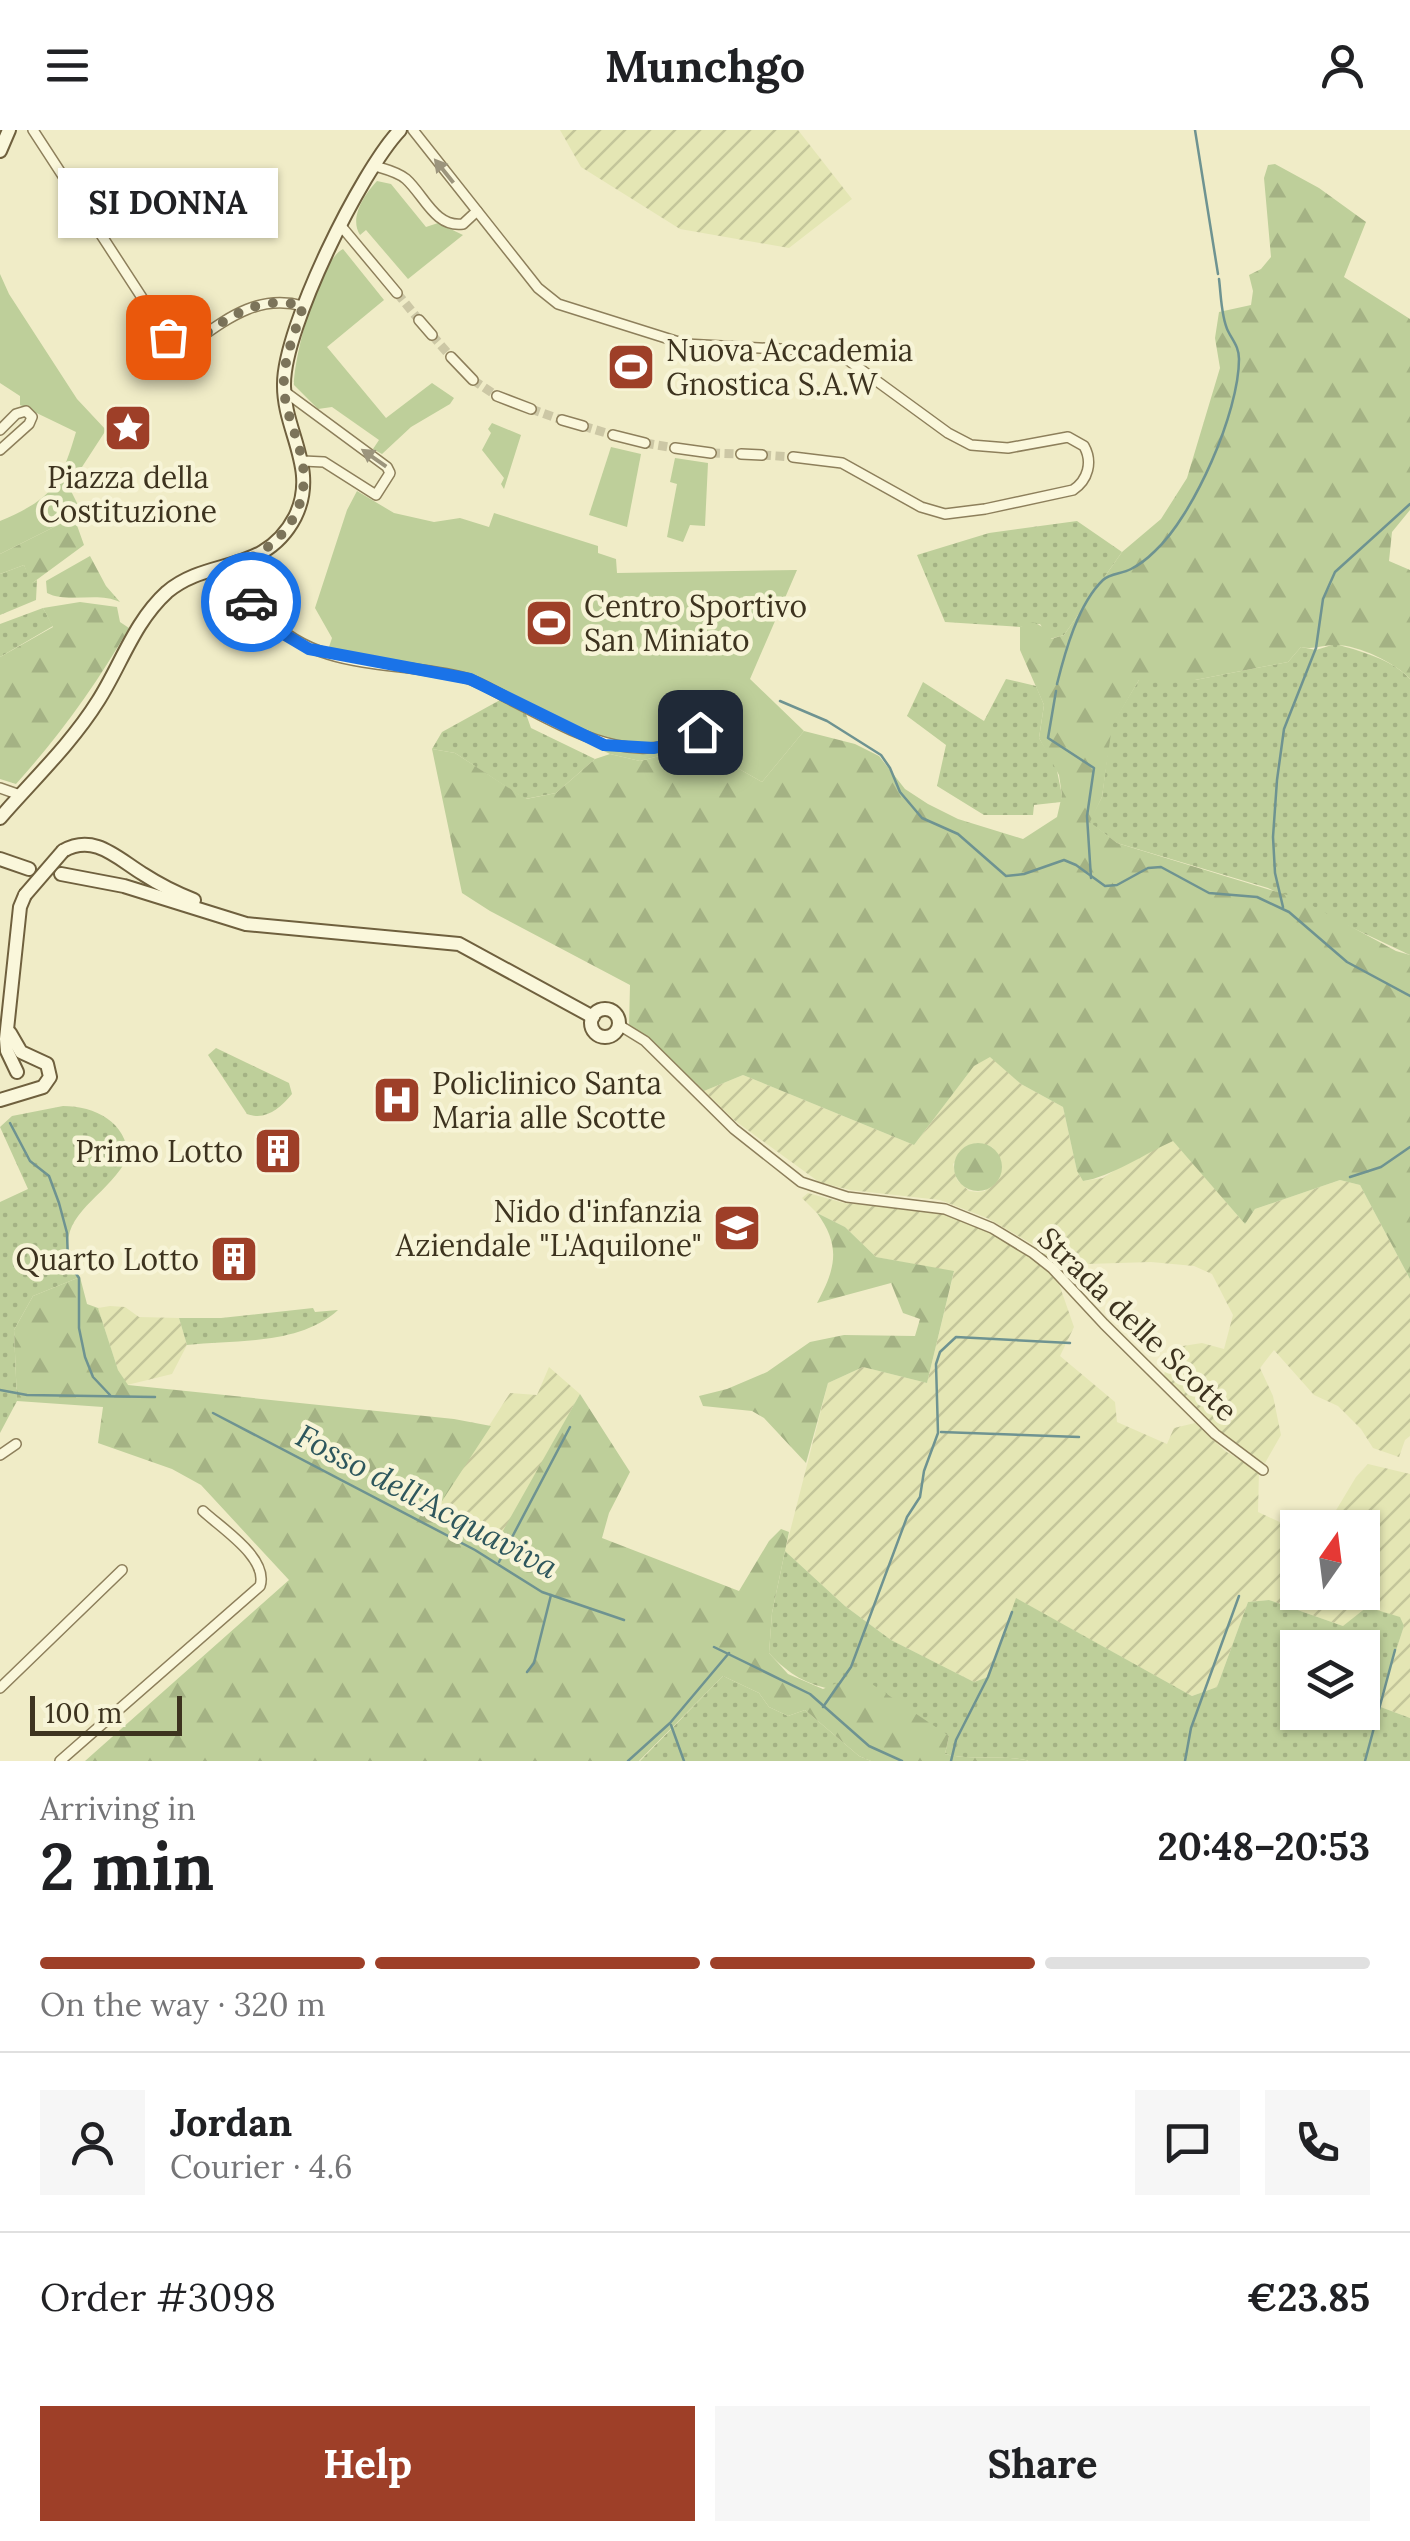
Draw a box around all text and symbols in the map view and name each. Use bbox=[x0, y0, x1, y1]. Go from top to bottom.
text: Munchgo bbox=[605, 37, 805, 94]
icon: menu bbox=[40, 38, 95, 93]
icon: person bbox=[1315, 38, 1370, 93]
one-way arrow bbox=[434, 159, 455, 184]
callout: SI DONNA bbox=[58, 167, 278, 237]
text: SI DONNA bbox=[89, 182, 247, 223]
pin bbox=[126, 295, 211, 380]
icon: bag bbox=[141, 310, 196, 365]
place label: Nuova Accademia Gnostica S.A.W bbox=[666, 331, 913, 403]
sports icon: Nuova Accademia Gnostica S.A.W bbox=[605, 341, 657, 393]
place icon: Piazza della Costituzione bbox=[102, 402, 154, 454]
one-way arrow bbox=[361, 449, 388, 468]
place label: Piazza della Costituzione bbox=[39, 458, 217, 530]
courier bbox=[201, 552, 301, 652]
icon: car bbox=[224, 575, 279, 630]
place label: Centro Sportivo San Miniato bbox=[584, 587, 807, 659]
sports icon: Centro Sportivo San Miniato bbox=[523, 597, 575, 649]
pin bbox=[658, 690, 743, 775]
icon: home bbox=[673, 705, 728, 760]
place label: Policlinico Santa Maria alle Scotte bbox=[432, 1064, 666, 1136]
hospital icon: Policlinico Santa Maria alle Scotte bbox=[371, 1074, 423, 1126]
building icon: Primo Lotto bbox=[252, 1125, 304, 1177]
place label: Primo Lotto bbox=[75, 1132, 243, 1170]
place label: Nido d'infanzia Aziendale "L'Aquilone" bbox=[395, 1192, 702, 1264]
school or university icon: Nido d'infanzia Aziendale "L'Aquilone" bbox=[711, 1202, 763, 1254]
street label: Strada delle Scotte bbox=[1030, 1219, 1246, 1429]
building icon: Quarto Lotto bbox=[208, 1233, 260, 1285]
place label: Quarto Lotto bbox=[16, 1240, 199, 1278]
water label: Fosso dell'Acquaviva bbox=[289, 1415, 565, 1588]
north arrow bbox=[1280, 1510, 1380, 1610]
map controls bbox=[1280, 1510, 1380, 1730]
button: layers bbox=[1280, 1630, 1380, 1730]
scale bar bbox=[30, 1691, 182, 1736]
text: 100 m bbox=[45, 1695, 122, 1731]
text: Arriving in bbox=[40, 1788, 196, 1829]
text: 20:48–20:53 bbox=[1158, 1822, 1370, 1870]
text: 2 min bbox=[40, 1825, 214, 1908]
text: On the way · 320 m bbox=[40, 1984, 326, 2025]
button: person bbox=[40, 2090, 145, 2195]
button: chat bbox=[1135, 2090, 1240, 2195]
button: phone bbox=[1265, 2090, 1370, 2195]
text: Jordan bbox=[170, 2098, 292, 2146]
text: Courier · 4.6 bbox=[170, 2146, 352, 2187]
text: Order #3098 bbox=[40, 2273, 276, 2321]
text: €23.85 bbox=[1247, 2273, 1370, 2321]
button: Help bbox=[40, 2406, 695, 2521]
button: Share bbox=[715, 2406, 1370, 2521]

